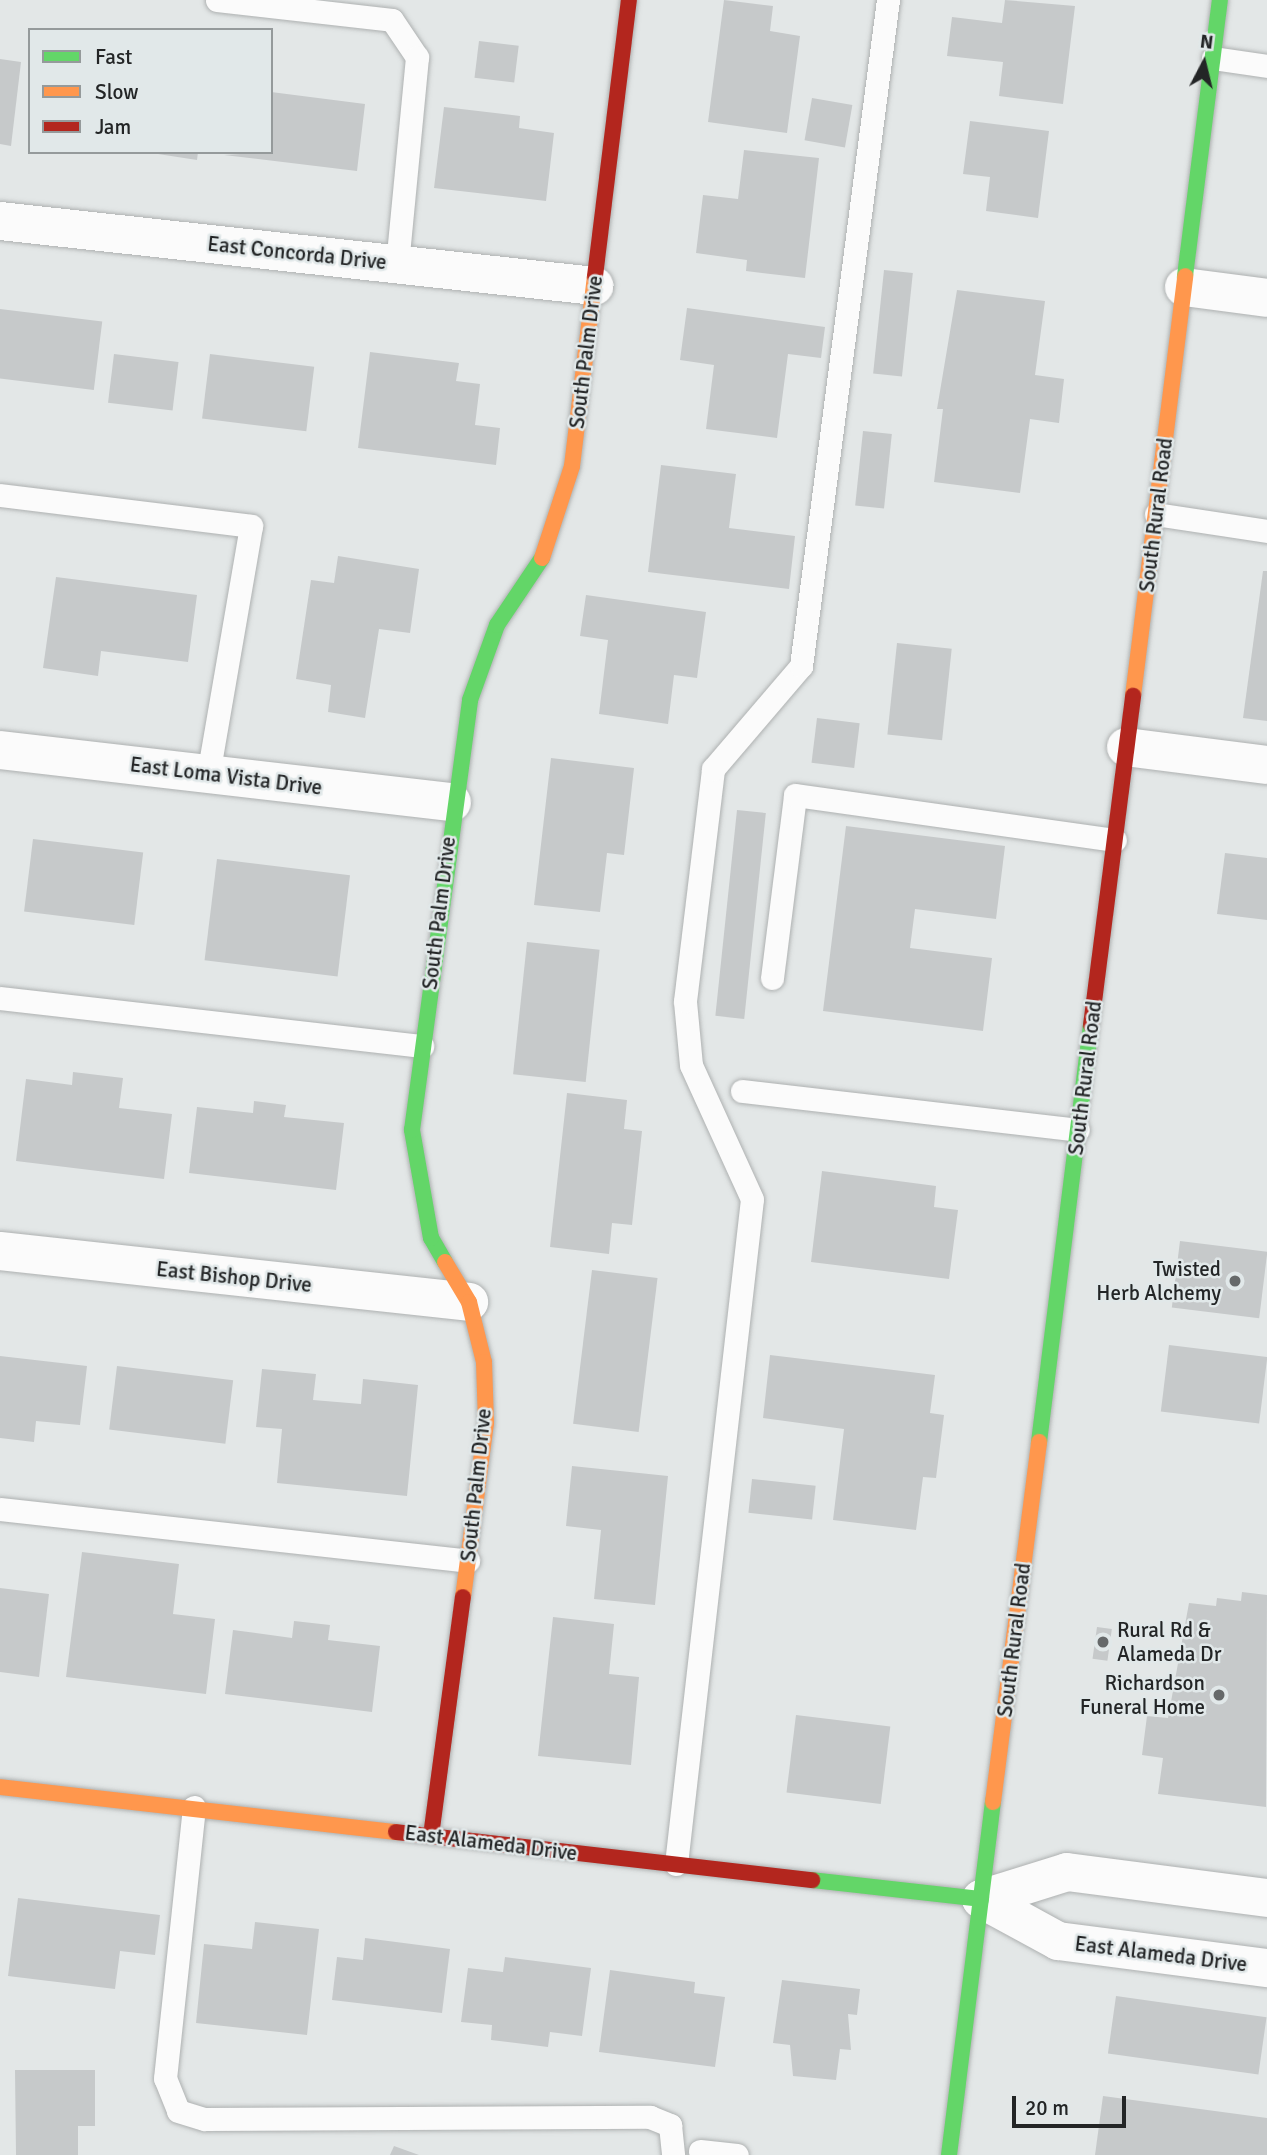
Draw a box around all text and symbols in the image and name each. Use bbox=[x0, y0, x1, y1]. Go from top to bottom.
legend bbox=[28, 28, 273, 154]
north arrow bbox=[1169, 28, 1239, 98]
text: N bbox=[1199, 29, 1215, 55]
text: Fast bbox=[95, 44, 132, 70]
text: Slow bbox=[95, 79, 139, 105]
text: Jam bbox=[95, 114, 131, 140]
street label: East Concorda Drive bbox=[206, 231, 388, 275]
street label: South Palm Drive bbox=[564, 274, 608, 430]
street label: South Rural Road bbox=[1134, 437, 1178, 593]
street label: East Loma Vista Drive bbox=[128, 752, 324, 800]
street label: South Palm Drive bbox=[417, 835, 461, 991]
street label: South Rural Road bbox=[1063, 1000, 1107, 1156]
street label: East Bishop Drive bbox=[155, 1256, 313, 1298]
place label: Twisted Herb Alchemy bbox=[1096, 1256, 1221, 1306]
marker: Twisted Herb Alchemy bbox=[1227, 1273, 1243, 1289]
street label: South Palm Drive bbox=[455, 1407, 497, 1563]
street label: South Rural Road bbox=[992, 1562, 1036, 1718]
place label: Rural Rd & Alameda Dr bbox=[1117, 1617, 1221, 1667]
marker: Rural Rd & Alameda Dr bbox=[1095, 1634, 1111, 1650]
place label: Richardson Funeral Home bbox=[1080, 1670, 1205, 1720]
marker: Richardson Funeral Home bbox=[1211, 1687, 1227, 1703]
street label: East Alameda Drive bbox=[403, 1820, 579, 1866]
street label: East Alameda Drive bbox=[1073, 1931, 1249, 1977]
scale bar bbox=[1015, 2082, 1129, 2126]
text: 20 m bbox=[1025, 2095, 1069, 2121]

